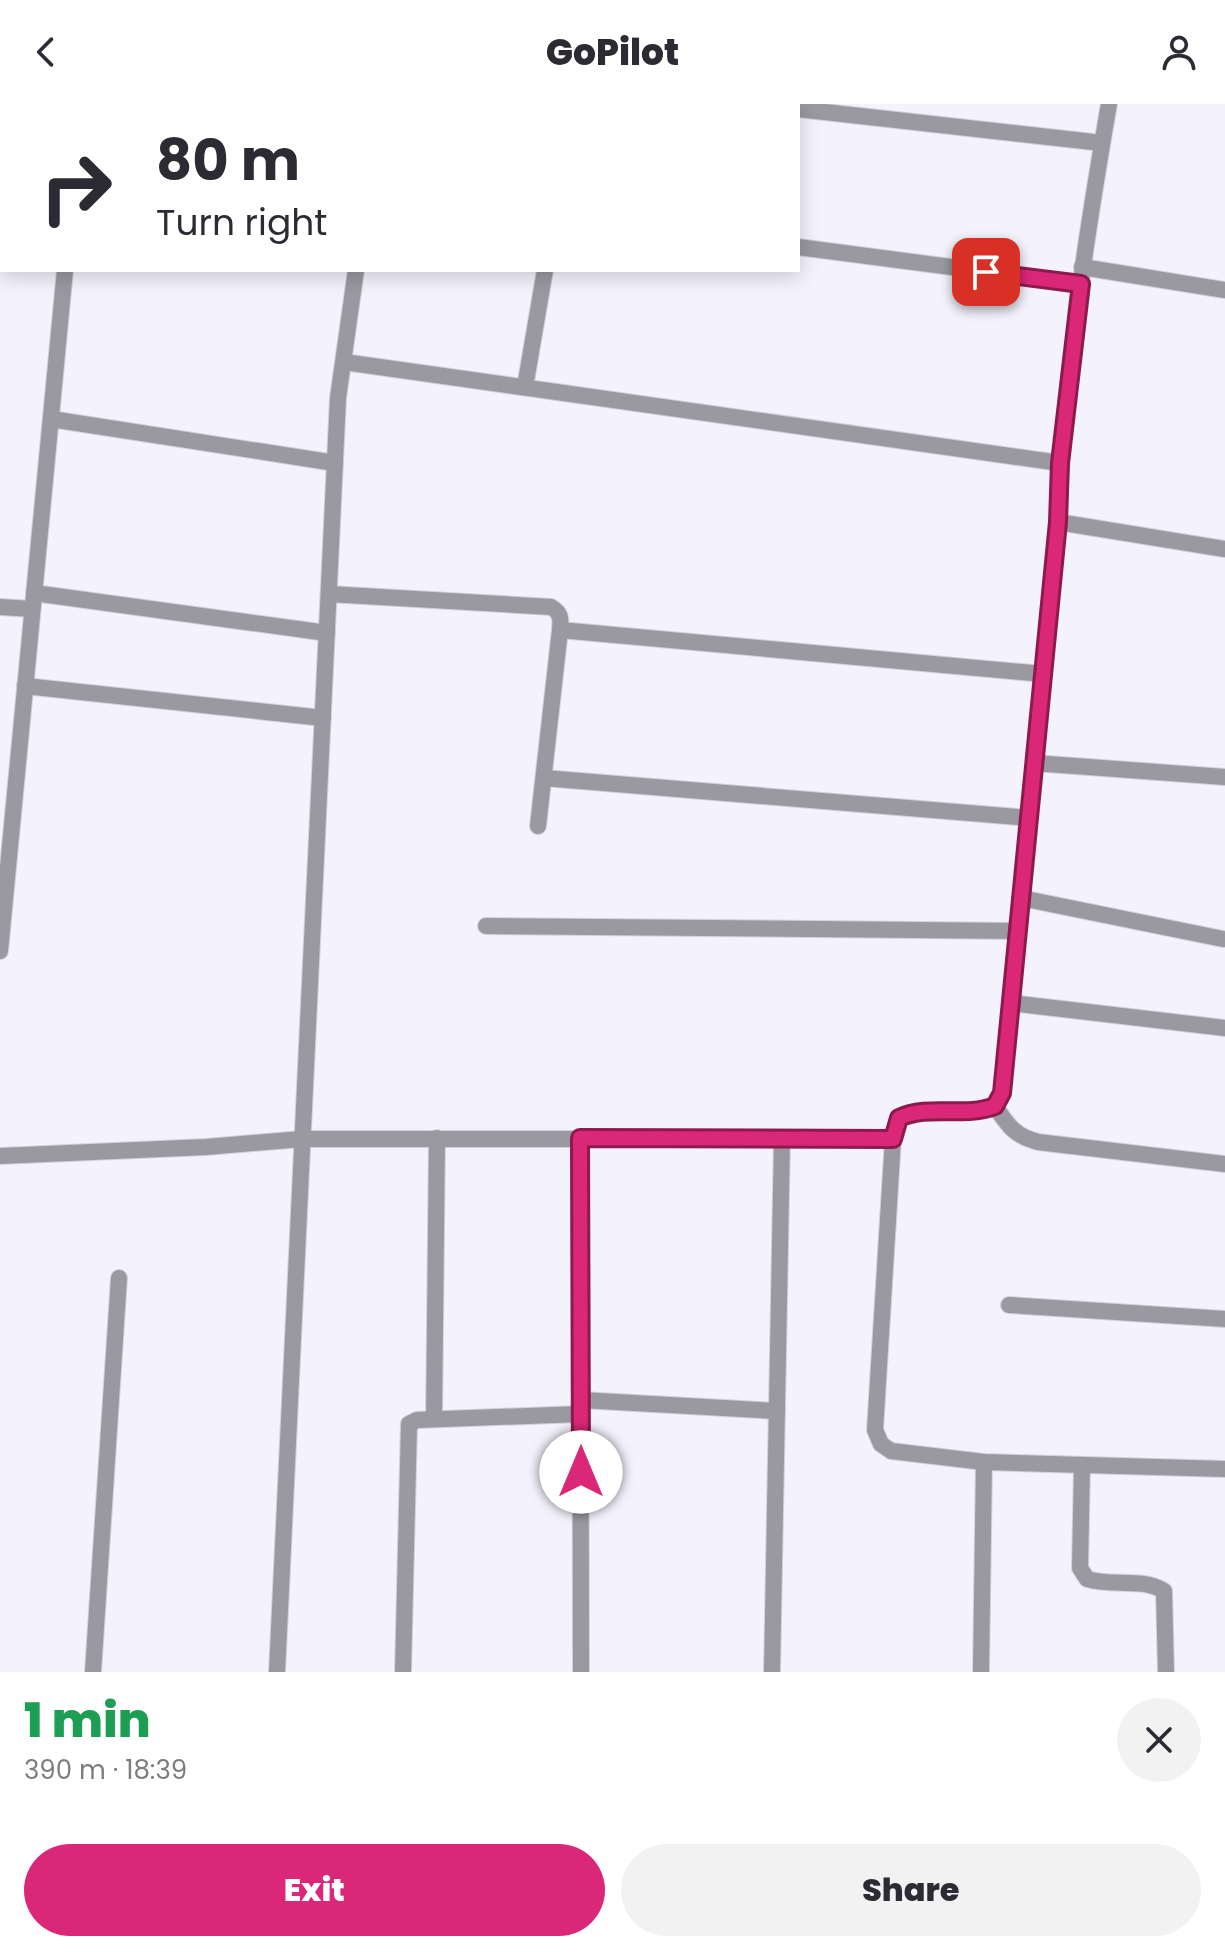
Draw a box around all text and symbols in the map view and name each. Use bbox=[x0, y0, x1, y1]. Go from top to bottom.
text: GoPilot bbox=[546, 27, 679, 78]
icon: back bbox=[24, 30, 68, 74]
icon: person bbox=[1157, 30, 1201, 74]
text: 80 m bbox=[156, 121, 300, 200]
icon: right bbox=[24, 136, 128, 240]
text: Turn right bbox=[156, 197, 327, 248]
pin bbox=[952, 238, 1020, 306]
icon: arrive bbox=[964, 250, 1008, 294]
position arrow bbox=[539, 1430, 623, 1514]
text: 1 min bbox=[24, 1687, 151, 1754]
button: close bbox=[1117, 1698, 1201, 1782]
text: 390 m · 18:39 bbox=[24, 1752, 187, 1788]
button: Exit bbox=[24, 1844, 605, 1936]
button: Share bbox=[621, 1844, 1201, 1936]

